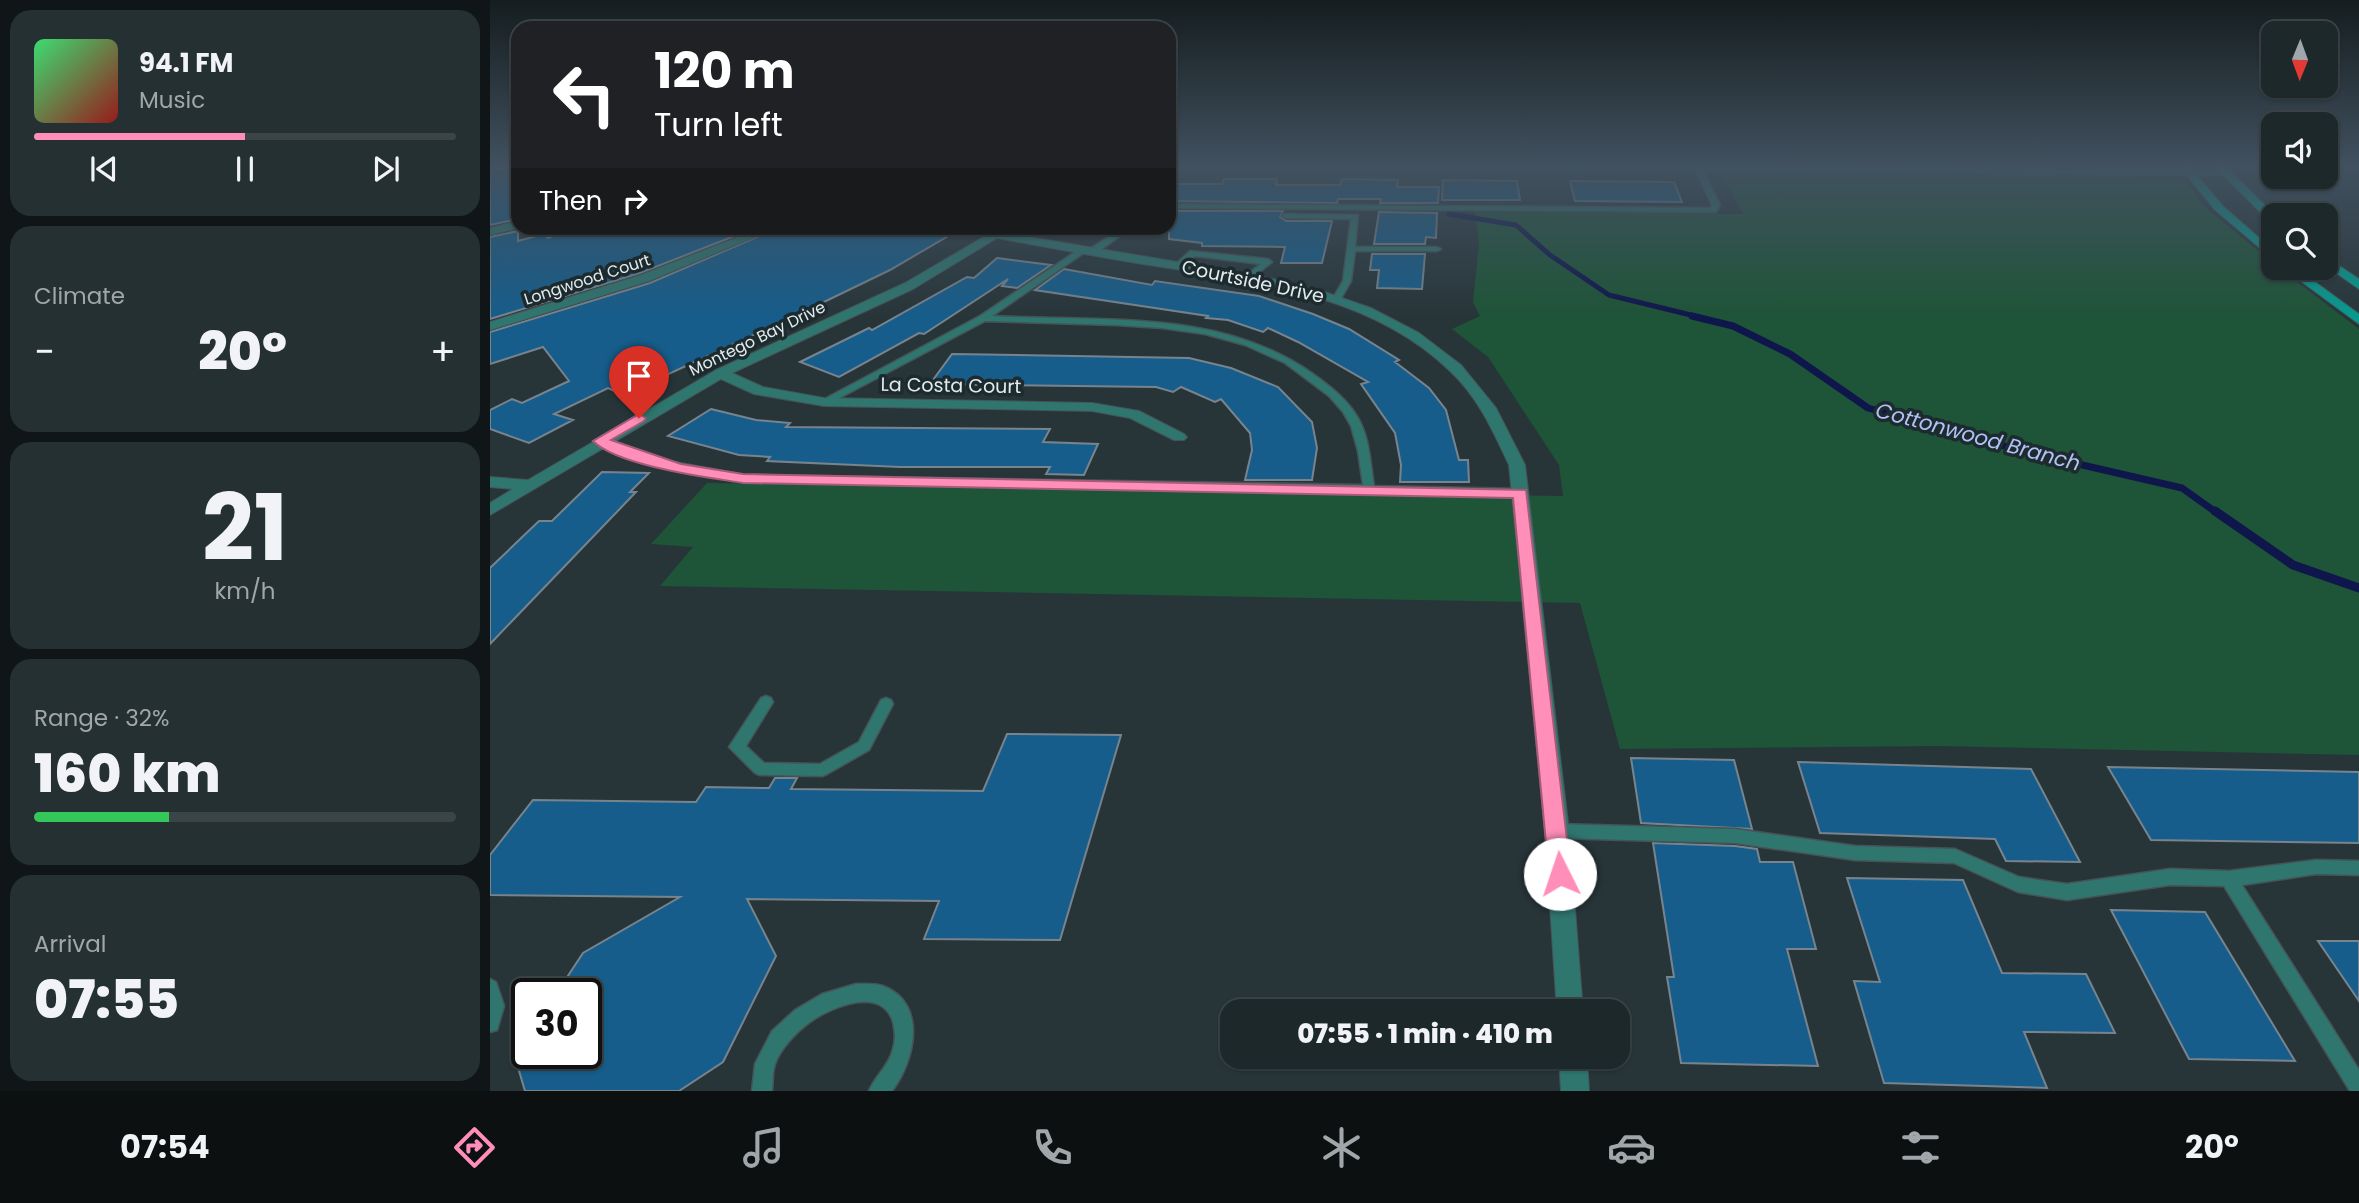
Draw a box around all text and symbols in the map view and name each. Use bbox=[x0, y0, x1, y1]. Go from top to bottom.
north arrow bbox=[2261, 21, 2338, 98]
map controls bbox=[2261, 21, 2338, 280]
text: 120 m bbox=[654, 37, 795, 105]
text: 94.1 FM bbox=[139, 45, 233, 81]
icon: left bbox=[539, 49, 630, 140]
text: Music bbox=[139, 84, 205, 116]
text: Turn left bbox=[654, 102, 783, 147]
button: sound bbox=[2261, 112, 2338, 189]
icon: previous bbox=[85, 150, 123, 188]
icon: pause bbox=[226, 150, 264, 188]
icon: next bbox=[367, 150, 405, 188]
icon: right bbox=[616, 182, 654, 220]
text: Then bbox=[539, 183, 602, 219]
button: search bbox=[2261, 203, 2338, 280]
street label: Longwood Court bbox=[521, 248, 653, 311]
street label: Courtside Drive bbox=[1179, 253, 1327, 310]
text: Climate bbox=[34, 280, 125, 312]
street label: Montego Bay Drive bbox=[685, 295, 829, 382]
text: 20° bbox=[198, 315, 287, 388]
text: − bbox=[34, 325, 55, 378]
text: + bbox=[430, 325, 456, 378]
pin bbox=[609, 346, 669, 418]
icon: arrive bbox=[620, 357, 658, 395]
street label: La Costa Court bbox=[880, 371, 1022, 400]
water label: Cottonwood Branch bbox=[1873, 395, 2084, 478]
text: 21 bbox=[202, 464, 288, 592]
text: km/h bbox=[214, 575, 276, 607]
text: Range · 32% bbox=[34, 702, 169, 734]
text: 160 km bbox=[34, 737, 220, 810]
position arrow bbox=[1523, 837, 1597, 911]
text: Arrival bbox=[34, 928, 106, 960]
text: 07:55 bbox=[34, 963, 179, 1036]
speed limit sign: 30 bbox=[511, 978, 602, 1069]
text: 07:55 · 1 min · 410 m bbox=[1297, 1016, 1553, 1052]
icon: directions bbox=[450, 1123, 499, 1172]
icon: music bbox=[739, 1123, 788, 1172]
icon: phone bbox=[1028, 1123, 1077, 1172]
icon: climate bbox=[1317, 1123, 1366, 1172]
icon: car bbox=[1607, 1123, 1656, 1172]
icon: filters bbox=[1896, 1123, 1945, 1172]
text: 07:54 bbox=[120, 1124, 210, 1169]
text: 20° bbox=[2185, 1124, 2239, 1169]

